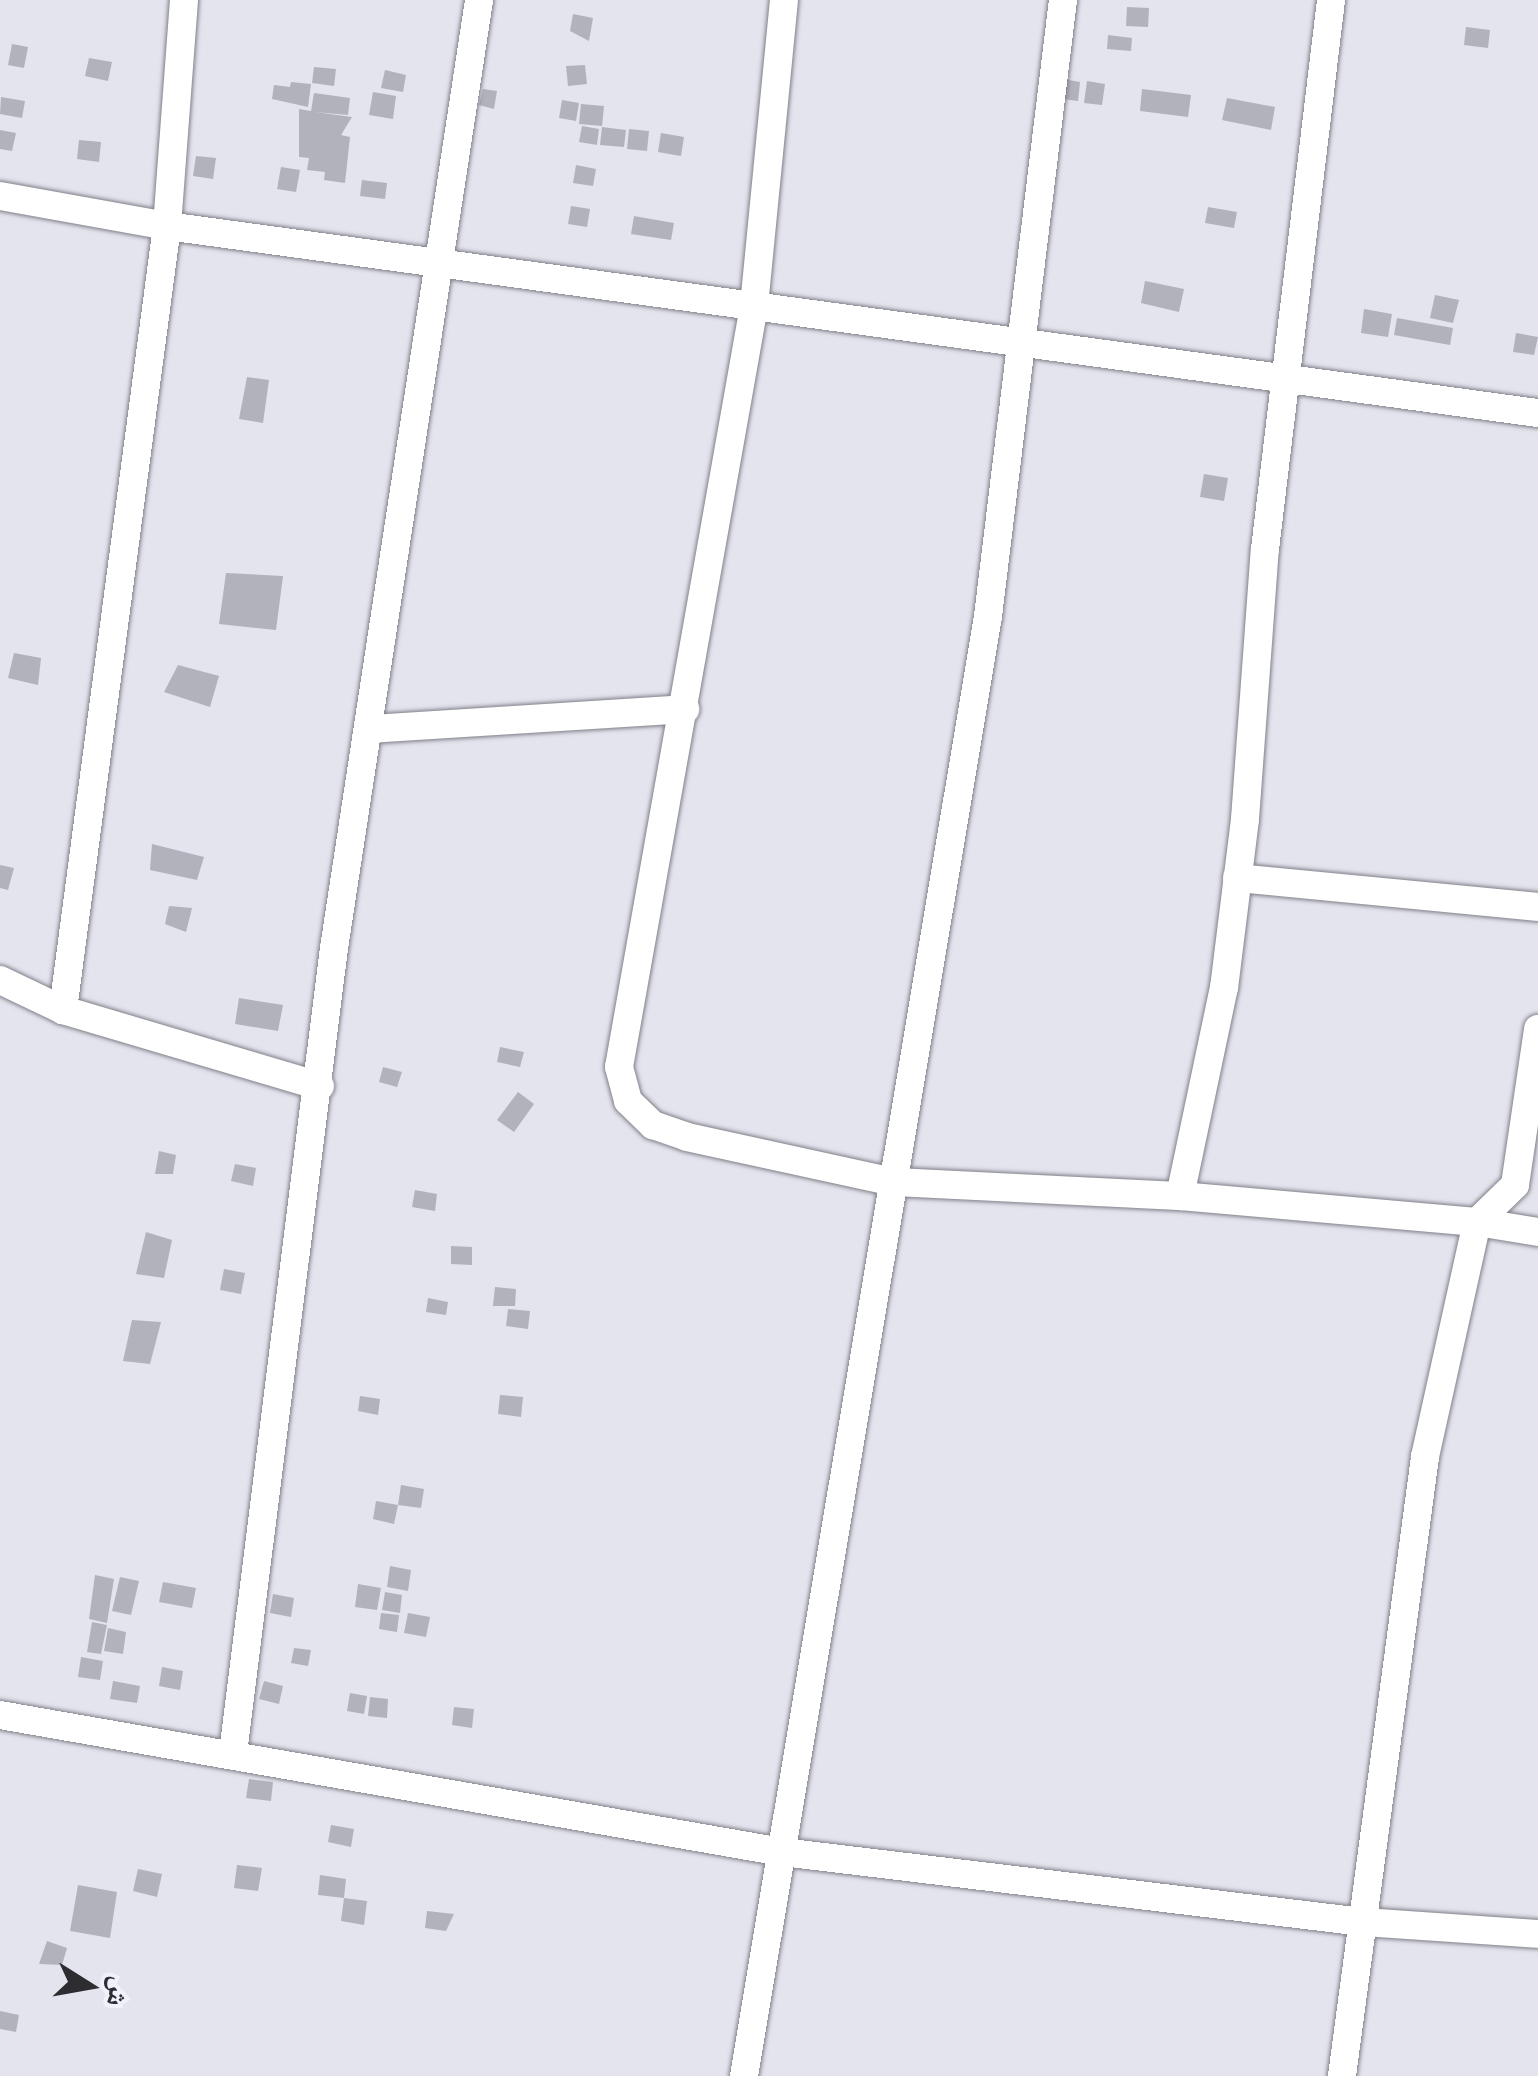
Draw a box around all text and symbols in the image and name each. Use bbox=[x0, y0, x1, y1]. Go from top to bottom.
north arrow bbox=[40, 1936, 140, 2036]
text: ش bbox=[101, 1974, 139, 2010]

